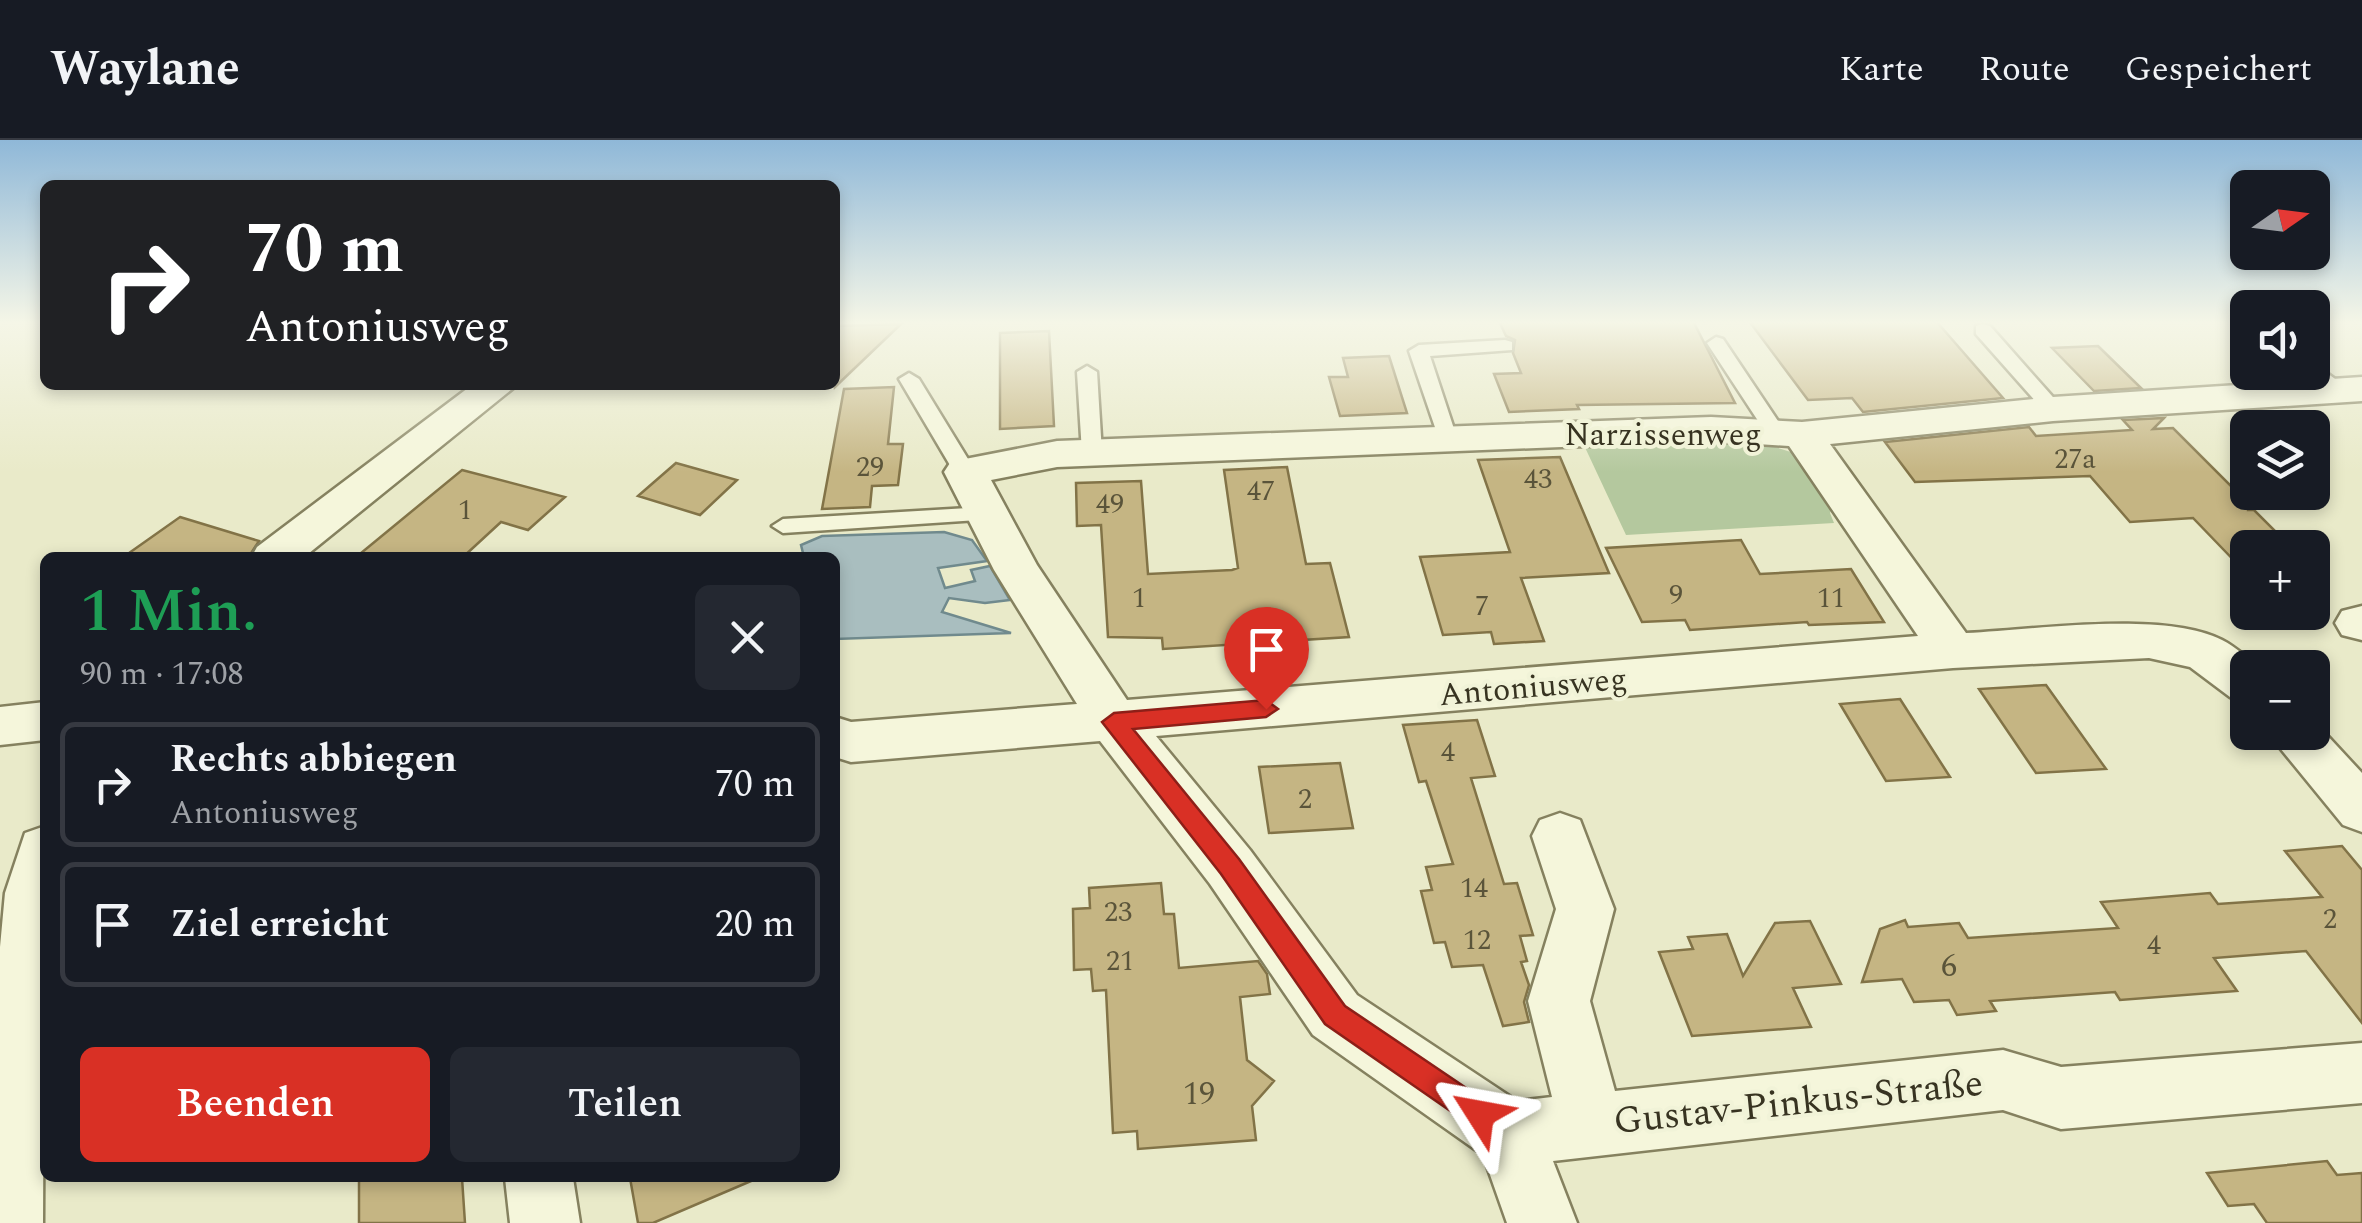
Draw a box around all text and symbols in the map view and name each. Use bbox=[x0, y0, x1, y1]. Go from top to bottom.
text: Waylane bbox=[50, 33, 240, 106]
text: Karte bbox=[1839, 43, 1924, 96]
text: Route bbox=[1979, 43, 2070, 96]
text: Gespeichert bbox=[2125, 43, 2312, 96]
north arrow bbox=[2230, 170, 2330, 270]
map controls bbox=[2230, 170, 2330, 750]
text: 70 m bbox=[245, 197, 404, 303]
icon: right bbox=[80, 220, 210, 350]
button: sound bbox=[2230, 290, 2330, 390]
text: Antoniusweg bbox=[245, 293, 510, 362]
button: layers bbox=[2230, 410, 2330, 510]
street label: Narzissenweg bbox=[1564, 411, 1762, 460]
house number: 27a bbox=[2054, 438, 2096, 481]
house number: 29 bbox=[856, 446, 884, 489]
house number: 43 bbox=[1524, 458, 1552, 501]
house number: 47 bbox=[1247, 470, 1275, 513]
house number: 49 bbox=[1096, 483, 1124, 526]
house number: 1 bbox=[458, 489, 472, 532]
button: + bbox=[2230, 530, 2330, 630]
text: 1 Min. bbox=[80, 566, 257, 658]
house number: 9 bbox=[1669, 574, 1683, 617]
house number: 1 bbox=[1132, 577, 1146, 620]
house number: 11 bbox=[1817, 577, 1845, 620]
button: close bbox=[695, 585, 800, 690]
house number: 7 bbox=[1475, 585, 1489, 628]
pin bbox=[1224, 607, 1309, 710]
icon: arrive bbox=[1239, 622, 1294, 677]
text: 90 m · 17:08 bbox=[80, 650, 244, 699]
button: − bbox=[2230, 650, 2330, 750]
street label: Antoniusweg bbox=[1437, 655, 1629, 720]
text: Rechts abbiegen bbox=[170, 731, 457, 789]
house number: 4 bbox=[1441, 731, 1455, 774]
text: 70 m bbox=[715, 756, 795, 814]
icon: right bbox=[85, 757, 140, 812]
house number: 2 bbox=[1298, 778, 1312, 821]
text: Antoniusweg bbox=[170, 789, 359, 838]
house number: 14 bbox=[1460, 867, 1488, 910]
house number: 23 bbox=[1104, 891, 1132, 934]
text: Ziel erreicht bbox=[170, 896, 389, 954]
text: 20 m bbox=[715, 896, 795, 954]
icon: arrive bbox=[85, 897, 140, 952]
house number: 2 bbox=[2323, 898, 2337, 941]
house number: 12 bbox=[1463, 919, 1491, 962]
house number: 4 bbox=[2147, 924, 2161, 967]
house number: 21 bbox=[1106, 940, 1134, 983]
house number: 6 bbox=[1941, 942, 1957, 991]
button: Beenden bbox=[80, 1047, 430, 1162]
button: Teilen bbox=[450, 1047, 800, 1162]
street label: Gustav-Pinkus-Straße bbox=[1610, 1055, 1986, 1151]
position arrow bbox=[1428, 1062, 1532, 1166]
house number: 19 bbox=[1183, 1070, 1215, 1119]

